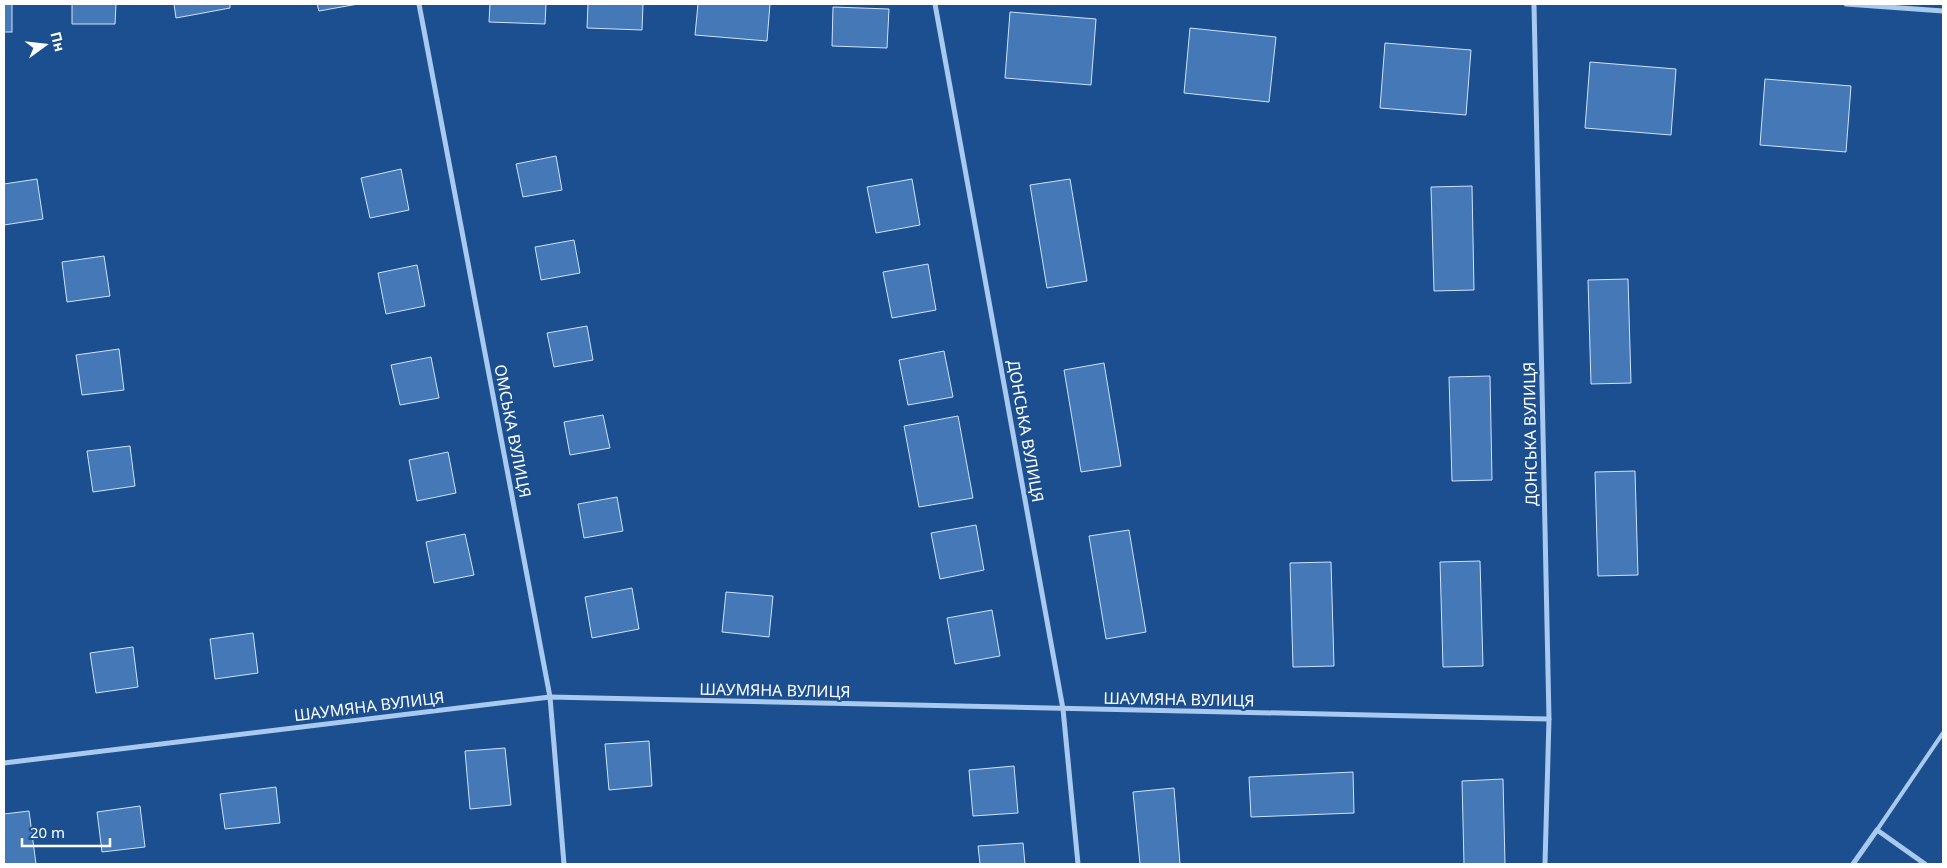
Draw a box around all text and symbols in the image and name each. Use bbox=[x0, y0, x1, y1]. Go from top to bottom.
north arrow bbox=[20, 20, 70, 70]
text: Пн bbox=[46, 29, 70, 54]
street label: ДОНСЬКА ВУЛИЦЯ bbox=[1003, 358, 1049, 504]
street label: ДОНСЬКА ВУЛИЦЯ bbox=[1518, 362, 1542, 506]
street label: ОМСЬКА ВУЛИЦЯ bbox=[489, 363, 537, 499]
street label: ШАУМЯНА ВУЛИЦЯ bbox=[699, 678, 851, 702]
street label: ШАУМЯНА ВУЛИЦЯ bbox=[293, 686, 445, 726]
street label: ШАУМЯНА ВУЛИЦЯ bbox=[1103, 687, 1255, 711]
scale bar bbox=[22, 816, 110, 848]
text: 20 m bbox=[30, 822, 65, 842]

